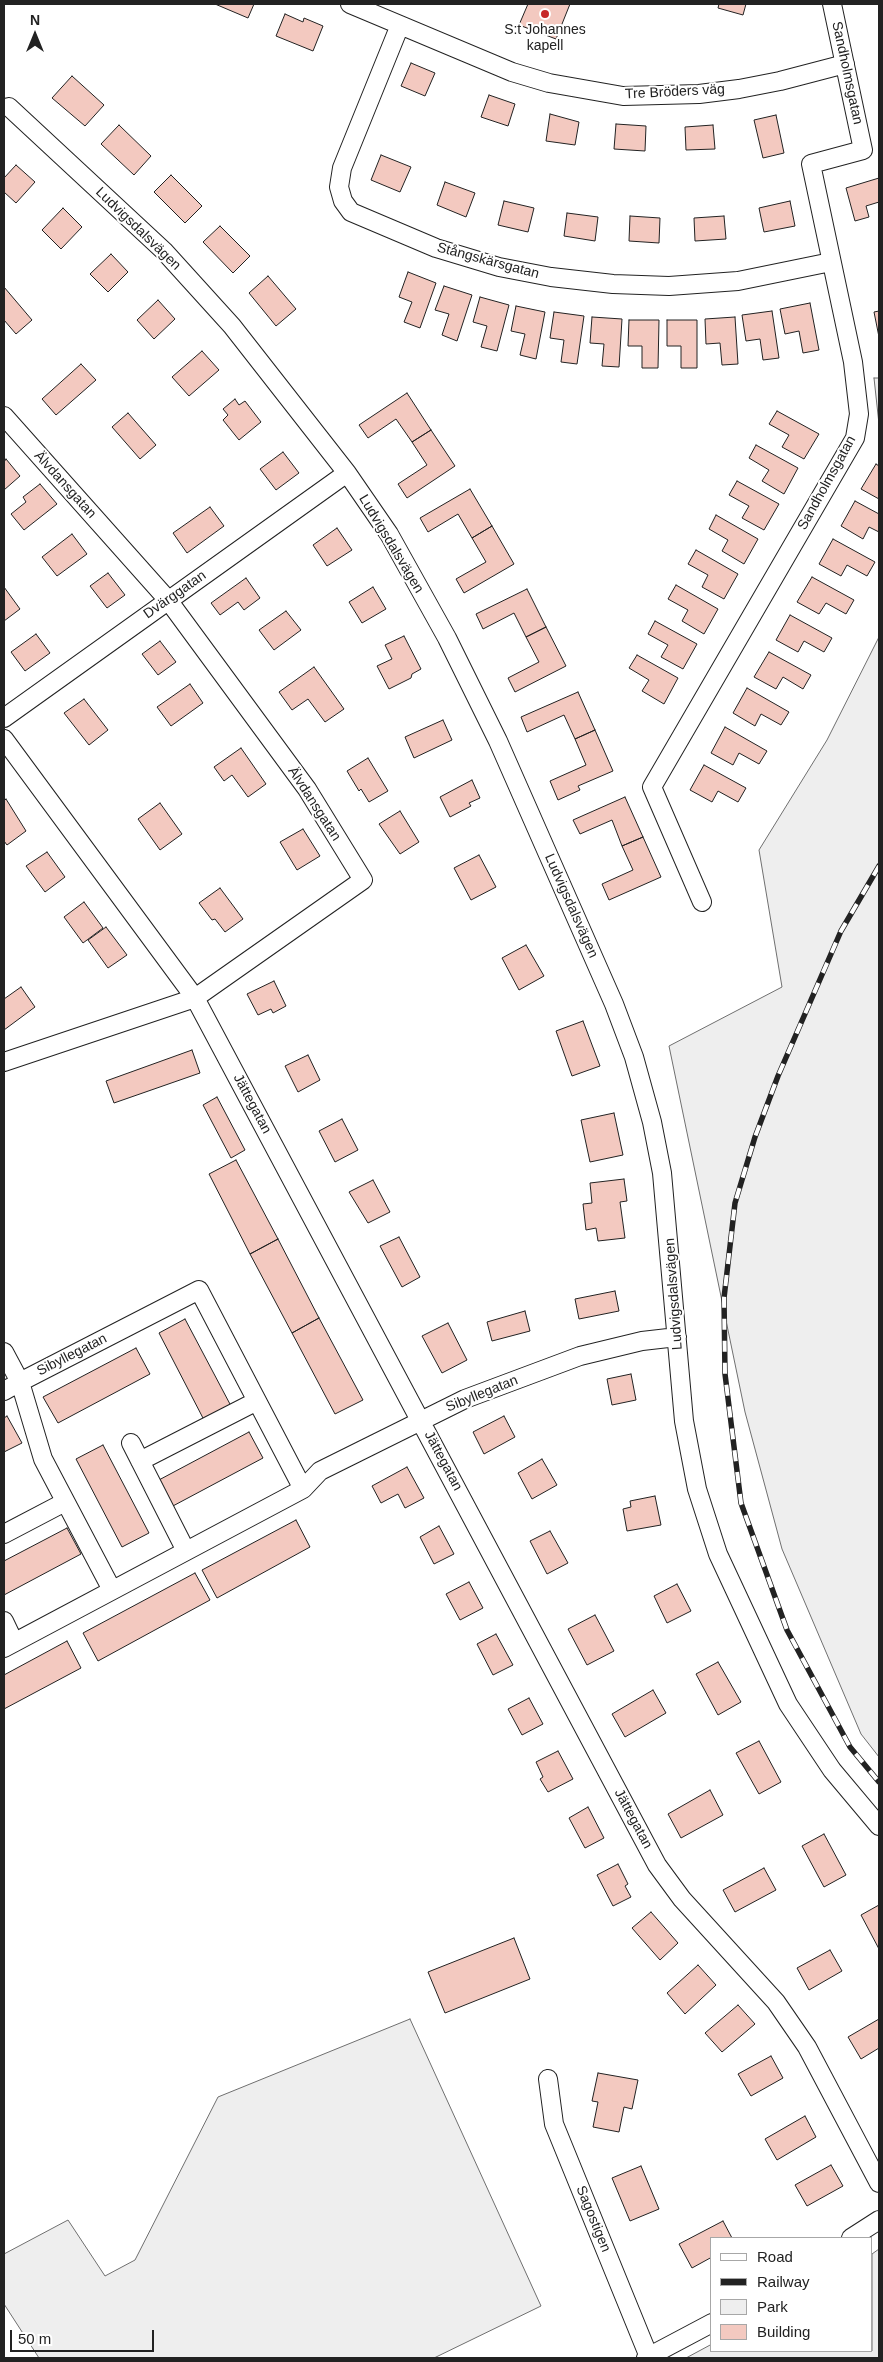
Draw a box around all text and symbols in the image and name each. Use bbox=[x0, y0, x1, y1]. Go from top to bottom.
marker: S:t Johannes kapell bbox=[539, 8, 551, 20]
north arrow bbox=[10, 10, 60, 60]
text: N bbox=[30, 12, 40, 28]
street label: Sandholmsgatan bbox=[828, 20, 866, 126]
place label: S:t Johannes kapell bbox=[504, 22, 586, 54]
street label: Tre Bröders väg bbox=[625, 81, 725, 103]
street label: Ludvigsdalsvägen bbox=[92, 184, 184, 274]
street label: Stångskärsgatan bbox=[435, 239, 541, 283]
street label: Sandholmsgatan bbox=[794, 433, 860, 533]
street label: Älvdansgatan bbox=[30, 448, 100, 522]
street label: Ludvigsdalsvägen bbox=[355, 492, 427, 596]
street label: Dvärggatan bbox=[141, 567, 209, 623]
street label: Älvdansgatan bbox=[284, 764, 344, 844]
street label: Ludvigsdalsvägen bbox=[541, 851, 601, 961]
street label: Jättegatan bbox=[229, 1071, 275, 1137]
street label: Ludvigsdalsvägen bbox=[662, 1238, 686, 1350]
street label: Sibyllegatan bbox=[34, 1330, 110, 1380]
street label: Sibyllegatan bbox=[443, 1372, 521, 1416]
street label: Jättegatan bbox=[420, 1428, 466, 1494]
street label: Jättegatan bbox=[610, 1786, 656, 1852]
street label: Sagostigen bbox=[572, 2183, 614, 2255]
legend bbox=[710, 2237, 873, 2352]
text: Road bbox=[757, 2248, 793, 2265]
text: Railway bbox=[757, 2273, 810, 2290]
text: Park bbox=[757, 2298, 788, 2315]
scale bar bbox=[12, 2320, 156, 2352]
text: Building bbox=[757, 2323, 810, 2340]
text: 50 m bbox=[18, 2330, 51, 2347]

